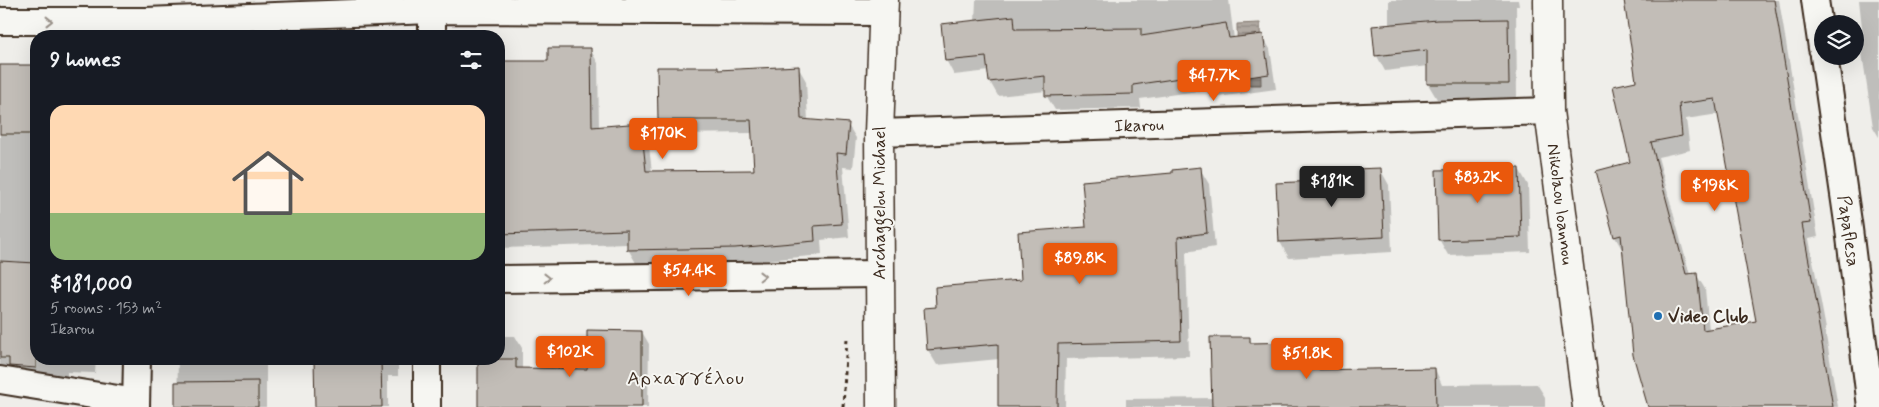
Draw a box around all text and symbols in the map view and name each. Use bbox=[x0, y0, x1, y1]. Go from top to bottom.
map controls bbox=[1814, 15, 1864, 65]
button: layers bbox=[1814, 15, 1864, 65]
one-way arrow bbox=[45, 16, 53, 26]
text: 9 homes bbox=[50, 46, 121, 74]
icon: filters bbox=[457, 46, 485, 74]
pin: $47.7K bbox=[1173, 59, 1255, 102]
text: $47.7K bbox=[1188, 65, 1240, 86]
street label: Ikarou bbox=[1114, 113, 1164, 139]
pin: $170K bbox=[628, 118, 698, 160]
text: $170K bbox=[640, 123, 686, 144]
street label: Archaggelou Michael bbox=[868, 126, 894, 280]
icon: home bbox=[223, 138, 313, 228]
street label: Nikolaou Ioannou bbox=[1541, 142, 1579, 266]
pin: $83.2K bbox=[1437, 162, 1519, 204]
pin: $181K bbox=[1297, 166, 1367, 208]
text: $83.2K bbox=[1454, 167, 1502, 188]
pin: $198K bbox=[1680, 170, 1750, 212]
text: $181K bbox=[1311, 171, 1353, 192]
text: $198K bbox=[1692, 175, 1738, 196]
street label: Papaflesa bbox=[1831, 194, 1865, 268]
pin: $89.8K bbox=[1039, 242, 1121, 285]
text: $89.8K bbox=[1054, 248, 1106, 269]
pin: $54.4K bbox=[648, 254, 730, 297]
text: $54.4K bbox=[663, 260, 715, 281]
text: $181,000 bbox=[50, 270, 132, 298]
one-way arrow bbox=[759, 270, 767, 281]
one-way arrow bbox=[544, 273, 552, 283]
text: 5 rooms · 153 m² bbox=[50, 298, 162, 319]
place label: Video Club bbox=[1668, 305, 1748, 329]
marker: Video Club bbox=[1652, 310, 1664, 322]
text: Ikarou bbox=[50, 319, 94, 340]
pin: $102K bbox=[535, 336, 605, 378]
pin: $51.8K bbox=[1266, 338, 1348, 380]
text: $102K bbox=[547, 341, 593, 362]
text: $51.8K bbox=[1282, 343, 1332, 364]
district label: Αρχαγγέλου bbox=[627, 366, 745, 391]

